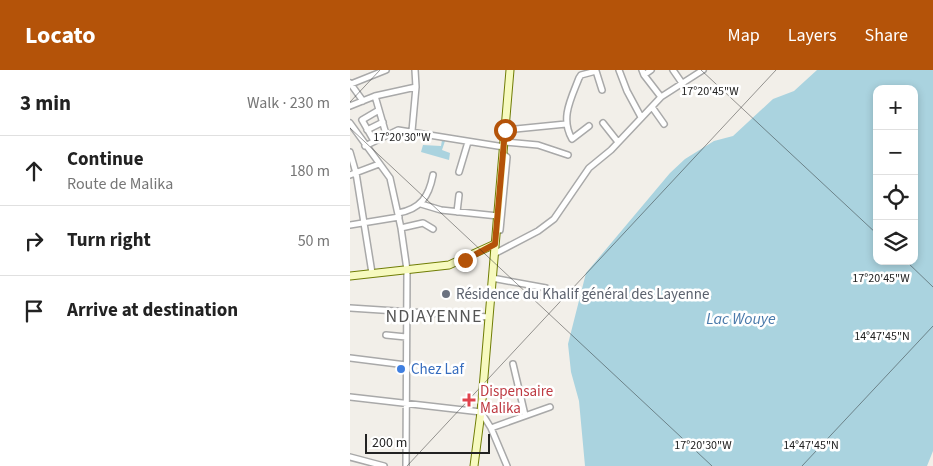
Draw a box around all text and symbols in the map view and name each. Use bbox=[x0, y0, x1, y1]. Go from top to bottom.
text: Locato bbox=[25, 18, 96, 53]
text: Map bbox=[728, 23, 760, 48]
text: Layers bbox=[788, 23, 837, 48]
text: Share bbox=[865, 23, 908, 48]
text: 17°20'45"W bbox=[681, 83, 739, 100]
map controls bbox=[873, 85, 918, 265]
button: + bbox=[873, 85, 918, 130]
text: 3 min bbox=[20, 88, 71, 118]
text: Walk · 230 m bbox=[247, 92, 330, 114]
route start bbox=[494, 119, 517, 142]
text: 17°20'30"W bbox=[373, 129, 431, 146]
button: − bbox=[873, 130, 918, 175]
text: Continue bbox=[67, 146, 144, 173]
icon: ahead bbox=[20, 157, 48, 185]
text: 180 m bbox=[290, 160, 330, 182]
text: Route de Malika bbox=[67, 173, 173, 195]
button: locate bbox=[873, 175, 918, 220]
button: layers bbox=[873, 220, 918, 265]
icon: right bbox=[20, 227, 48, 255]
text: Turn right bbox=[67, 227, 151, 254]
text: 50 m bbox=[298, 230, 330, 252]
route end bbox=[454, 249, 477, 272]
text: 17°20'45"W bbox=[852, 270, 910, 287]
place label: Résidence du Khalif général des Layenne bbox=[456, 284, 709, 305]
marker: Résidence du Khalif général des Layenne bbox=[440, 288, 452, 300]
icon: arrive bbox=[20, 297, 48, 325]
text: Arrive at destination bbox=[67, 297, 238, 324]
district label: NDIAYENNE bbox=[386, 304, 482, 329]
water label: Lac Wouye bbox=[706, 308, 776, 330]
text: 14°47'45"N bbox=[854, 328, 910, 345]
place label: Chez Laf bbox=[411, 359, 464, 380]
marker: Chez Laf bbox=[395, 363, 407, 375]
place label: Dispensaire Malika bbox=[480, 381, 553, 419]
marker: Dispensaire Malika bbox=[462, 393, 476, 407]
scale bar bbox=[365, 431, 490, 454]
text: 200 m bbox=[372, 433, 407, 453]
text: 17°20'30"W bbox=[674, 437, 732, 454]
text: 14°47'45"N bbox=[783, 437, 839, 454]

